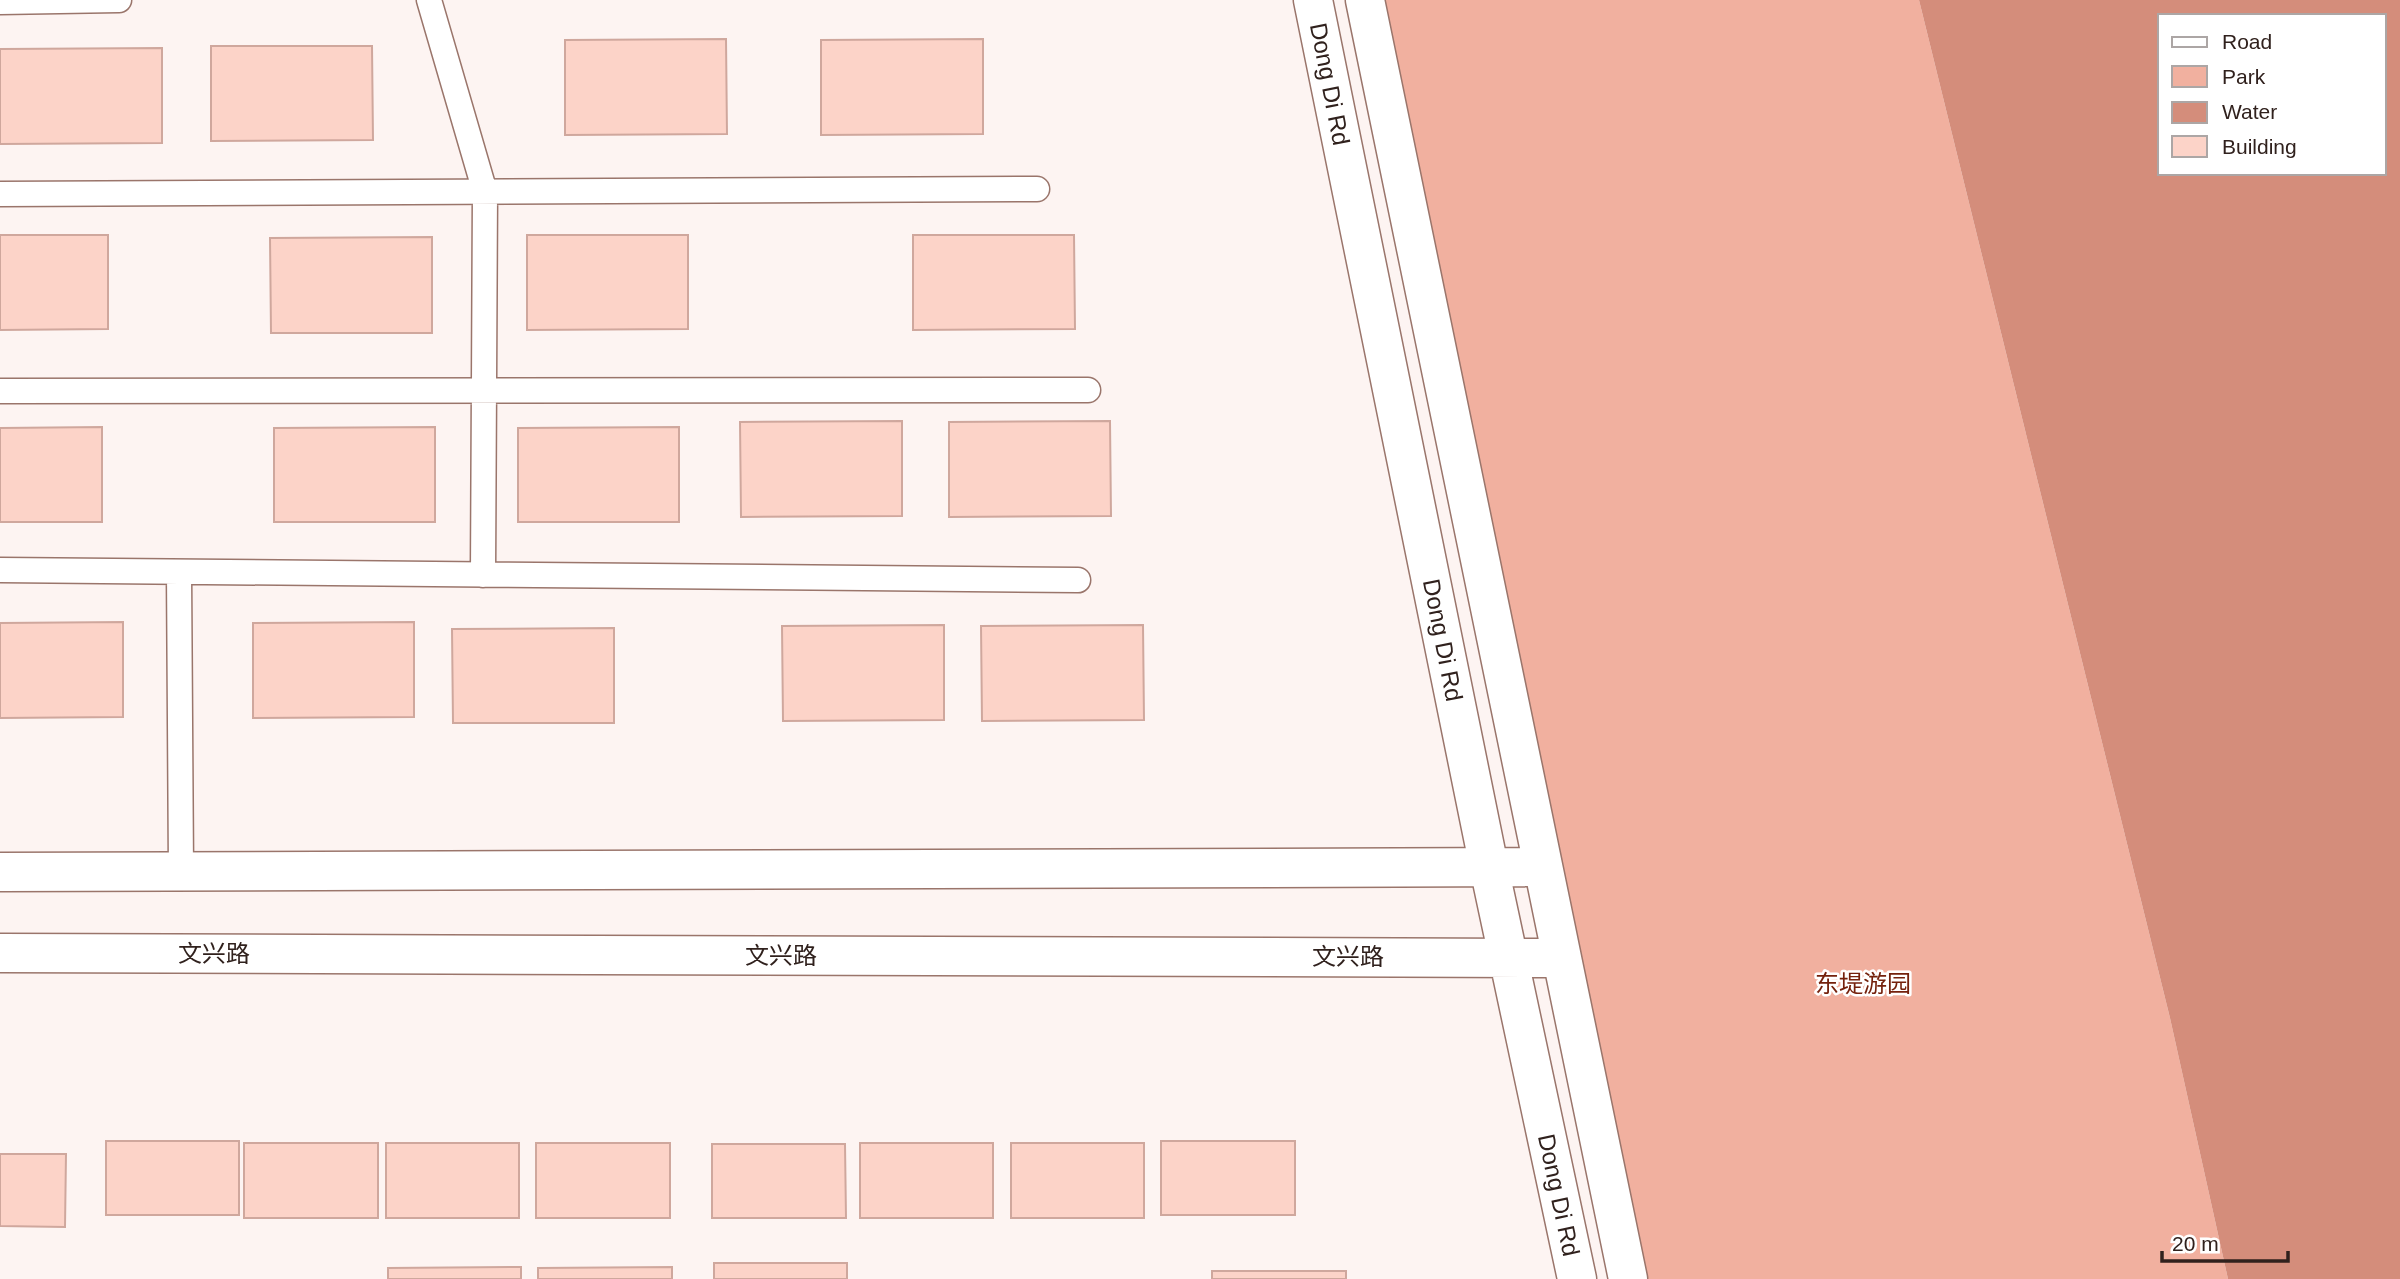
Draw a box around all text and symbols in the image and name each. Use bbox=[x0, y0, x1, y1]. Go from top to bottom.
legend bbox=[2158, 14, 2386, 175]
street label: Dong Di Rd bbox=[1305, 21, 1355, 147]
text: Road bbox=[2222, 30, 2272, 53]
text: Park bbox=[2222, 65, 2266, 88]
text: Water bbox=[2222, 100, 2277, 123]
text: Building bbox=[2222, 135, 2297, 158]
street label: Dong Di Rd bbox=[1418, 577, 1468, 703]
street label: 文兴路 bbox=[178, 940, 250, 967]
street label: 文兴路 bbox=[745, 942, 817, 969]
street label: 文兴路 bbox=[1312, 943, 1384, 970]
park label: 东堤游园 bbox=[1815, 970, 1911, 997]
street label: Dong Di Rd bbox=[1533, 1132, 1585, 1258]
scale bar bbox=[2162, 1220, 2288, 1264]
text: 20 m bbox=[2172, 1232, 2219, 1255]

